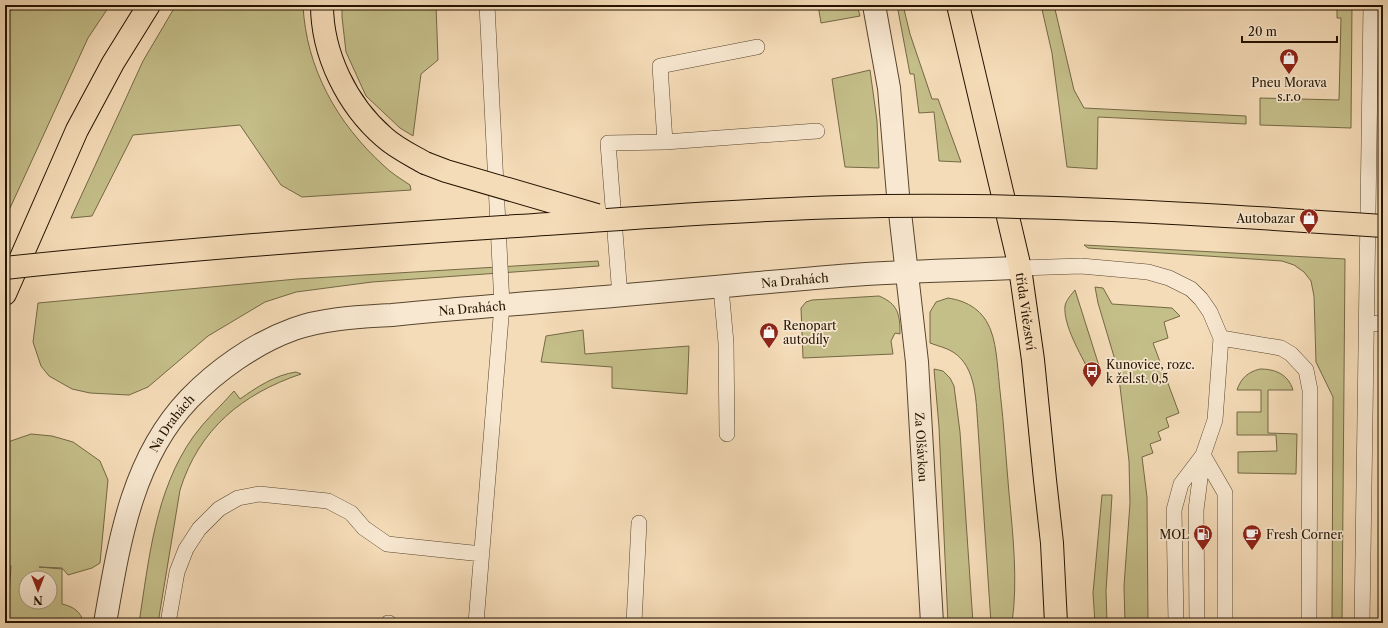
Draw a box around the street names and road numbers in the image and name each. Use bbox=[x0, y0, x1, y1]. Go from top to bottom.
street label: Na Drahách bbox=[760, 269, 830, 290]
street label: třída Vítězství bbox=[1013, 272, 1039, 351]
street label: Na Drahách bbox=[438, 297, 507, 318]
street label: Na Drahách bbox=[146, 391, 197, 455]
street label: Za Olšávkou bbox=[912, 412, 931, 483]

